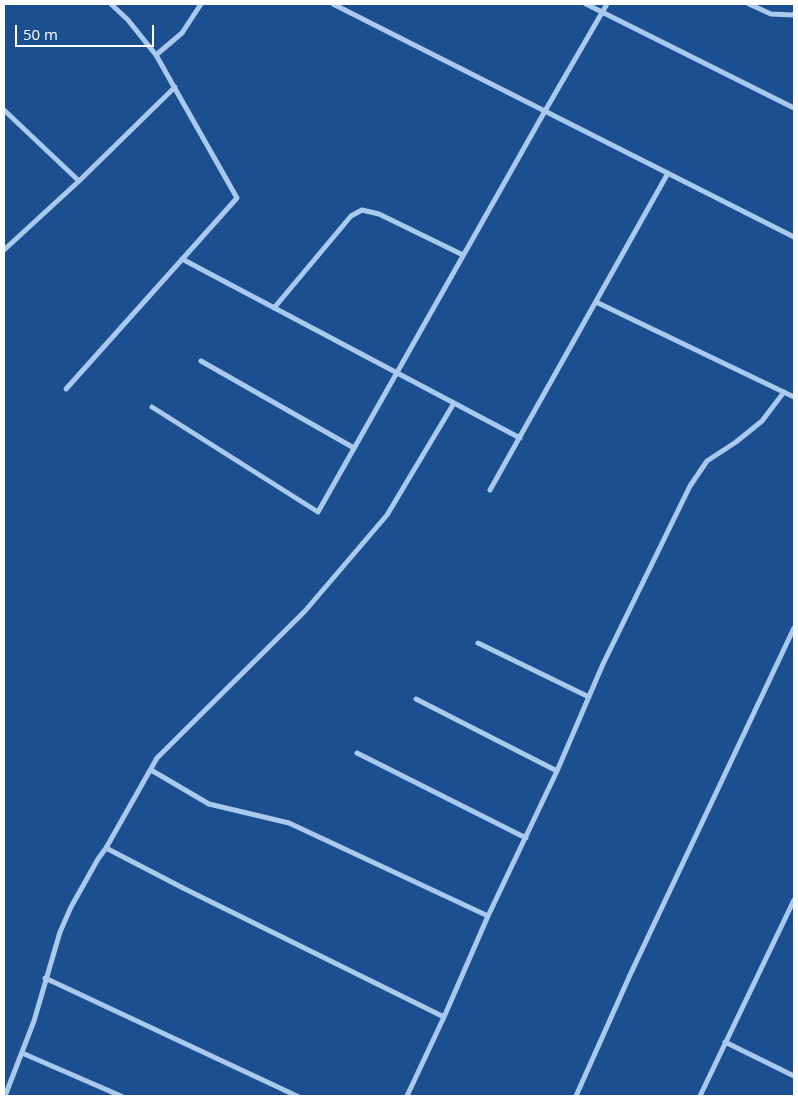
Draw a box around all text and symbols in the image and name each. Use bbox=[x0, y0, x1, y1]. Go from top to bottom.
scale bar bbox=[18, 15, 156, 47]
text: 50 m bbox=[23, 24, 58, 44]

